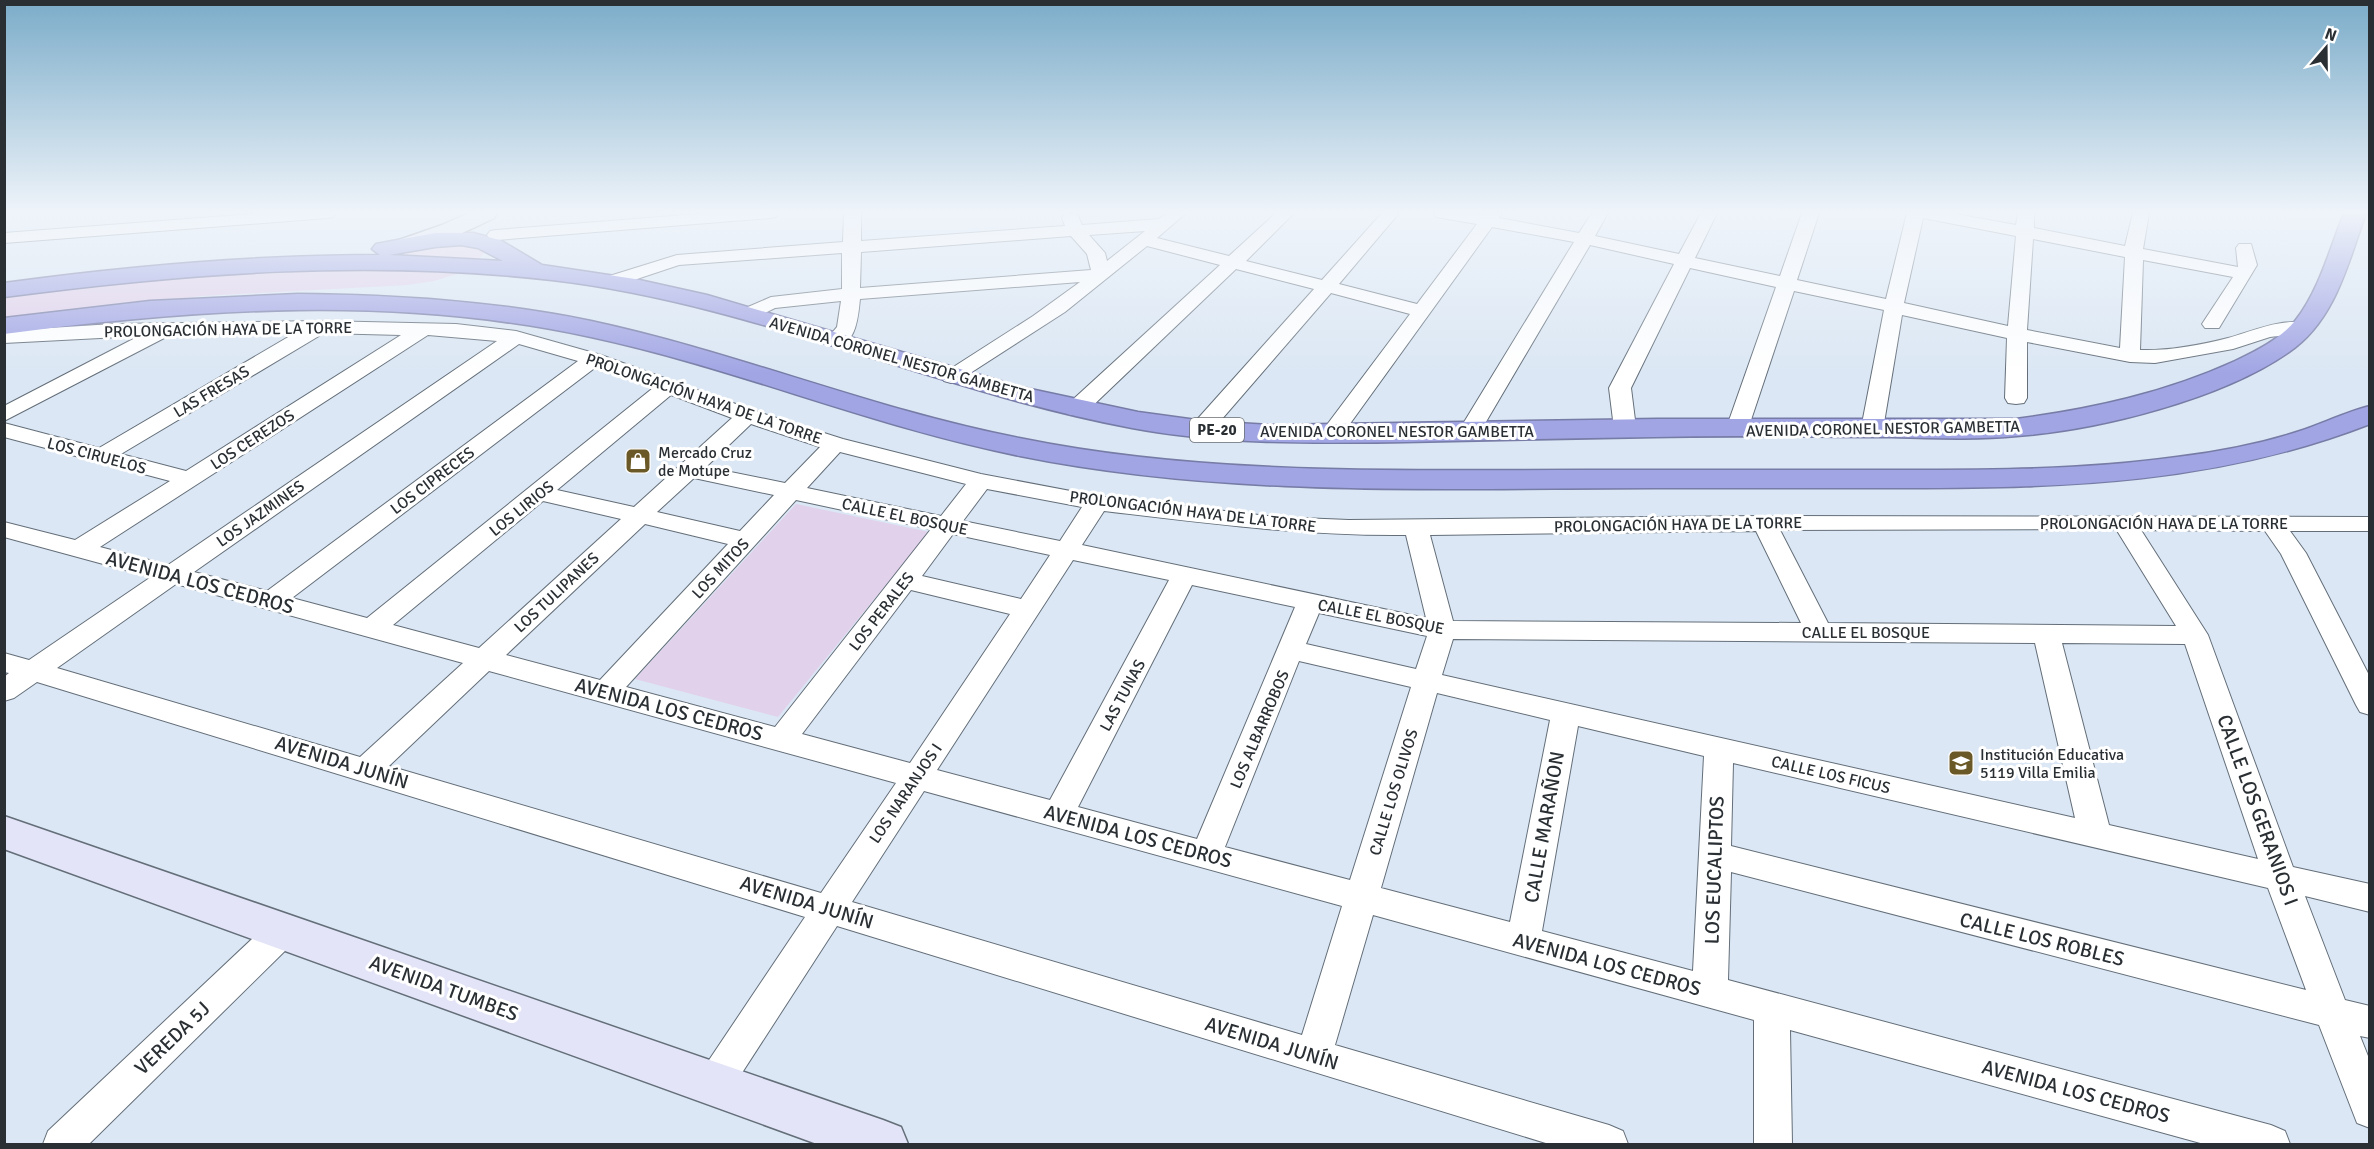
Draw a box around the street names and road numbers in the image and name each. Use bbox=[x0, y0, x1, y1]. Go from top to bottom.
street label: AVENIDA CORONEL NESTOR GAMBETTA bbox=[767, 313, 1036, 407]
street label: PROLONGACIÓN HAYA DE LA TORRE bbox=[104, 318, 352, 342]
street label: PROLONGACIÓN HAYA DE LA TORRE bbox=[583, 349, 824, 449]
street label: LAS FRESAS bbox=[170, 361, 253, 422]
street label: LOS CEREZOS bbox=[207, 405, 298, 474]
street label: AVENIDA CORONEL NESTOR GAMBETTA bbox=[1746, 417, 2020, 441]
road number: PE-20 bbox=[1190, 418, 1244, 442]
street label: AVENIDA CORONEL NESTOR GAMBETTA bbox=[1260, 422, 1534, 442]
street label: LOS CIRUELOS bbox=[45, 433, 149, 479]
street label: LOS CIPRECES bbox=[386, 443, 479, 519]
street label: LOS JAZMINES bbox=[213, 476, 309, 552]
street label: LOS LIRIOS bbox=[485, 477, 558, 541]
street label: PROLONGACIÓN HAYA DE LA TORRE bbox=[1068, 487, 1317, 537]
street label: CALLE EL BOSQUE bbox=[840, 494, 970, 540]
street label: PROLONGACIÓN HAYA DE LA TORRE bbox=[1554, 513, 1802, 537]
street label: PROLONGACIÓN HAYA DE LA TORRE bbox=[2040, 514, 2288, 534]
street label: LOS MITOS bbox=[688, 534, 754, 603]
street label: AVENIDA LOS CEDROS bbox=[103, 545, 297, 620]
street label: LOS TULIPANES bbox=[510, 548, 603, 637]
street label: LOS PERALES bbox=[845, 568, 919, 655]
street label: CALLE EL BOSQUE bbox=[1316, 595, 1446, 639]
street label: CALLE EL BOSQUE bbox=[1802, 623, 1930, 643]
street label: LAS TUNAS bbox=[1096, 656, 1150, 735]
street label: LOS ALBARROBOS bbox=[1226, 667, 1294, 792]
street label: AVENIDA LOS CEDROS bbox=[572, 672, 766, 747]
street label: CALLE LOS GERANIOS I bbox=[2211, 711, 2304, 909]
street label: CALLE LOS OLIVOS bbox=[1365, 727, 1423, 858]
street label: AVENIDA JUNÍN bbox=[272, 730, 412, 795]
street label: LOS NARANJOS I bbox=[865, 740, 947, 847]
street label: CALLE MARAÑON bbox=[1519, 749, 1570, 905]
street label: CALLE LOS FICUS bbox=[1769, 752, 1892, 798]
street label: LOS EUCALIPTOS bbox=[1699, 795, 1730, 945]
street label: AVENIDA LOS CEDROS bbox=[1041, 799, 1235, 874]
street label: AVENIDA JUNÍN bbox=[737, 870, 877, 935]
street label: CALLE LOS ROBLES bbox=[1957, 907, 2127, 972]
street label: AVENIDA LOS CEDROS bbox=[1510, 927, 1704, 1002]
street label: AVENIDA TUMBES bbox=[366, 950, 522, 1027]
street label: VEREDA 5J bbox=[129, 996, 215, 1080]
street label: AVENIDA JUNÍN bbox=[1202, 1011, 1342, 1076]
street label: AVENIDA LOS CEDROS bbox=[1979, 1054, 2173, 1129]

